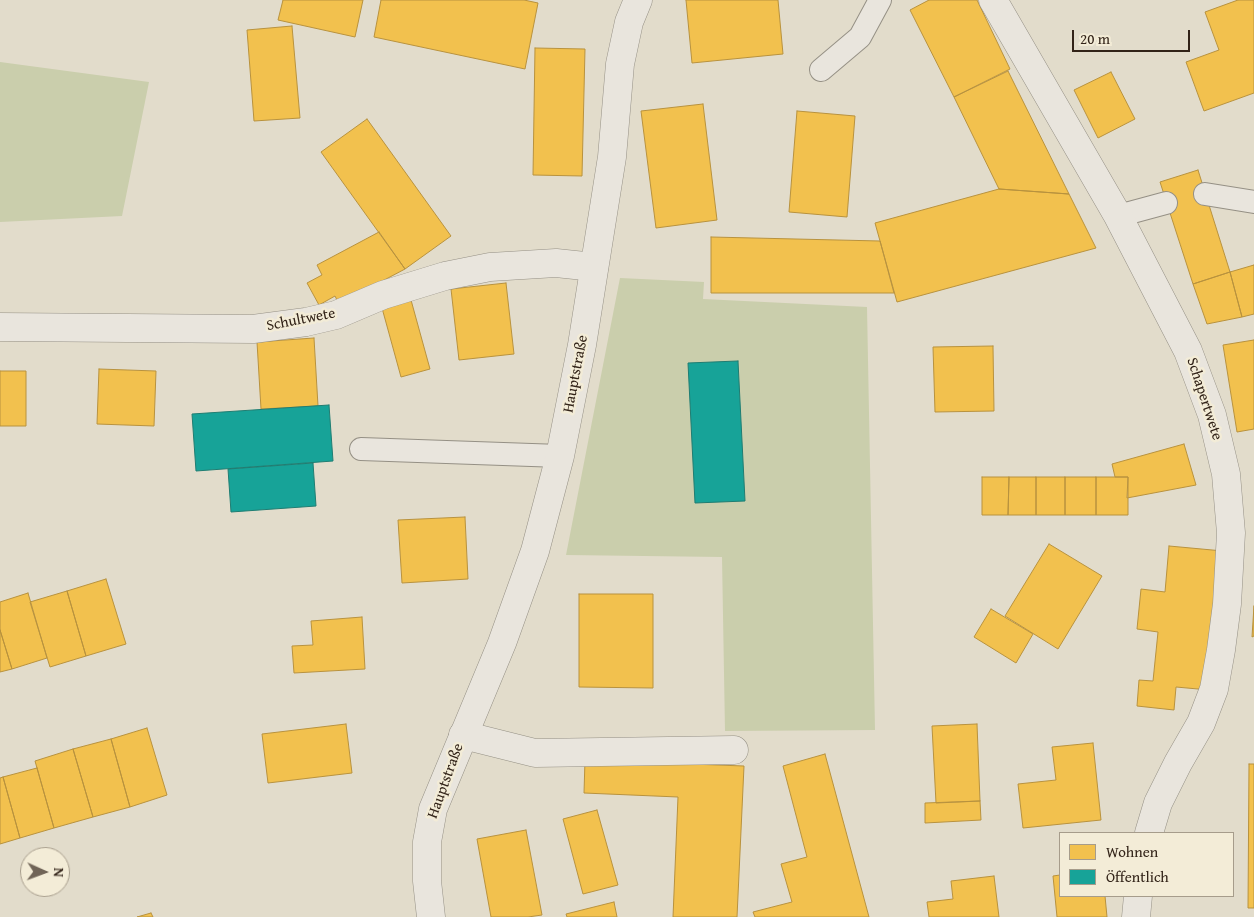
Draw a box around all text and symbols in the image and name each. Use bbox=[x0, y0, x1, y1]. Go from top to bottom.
scale bar bbox=[1074, 20, 1192, 52]
text: 20 m bbox=[1080, 28, 1110, 49]
street label: Schultwete bbox=[265, 305, 337, 335]
street label: Hauptstraße bbox=[560, 334, 592, 414]
street label: Schapertwete bbox=[1182, 356, 1226, 442]
street label: Hauptstraße bbox=[424, 741, 468, 821]
legend bbox=[1059, 832, 1234, 897]
text: Wohnen bbox=[1106, 841, 1158, 862]
north arrow bbox=[20, 847, 70, 897]
text: Öffentlich bbox=[1106, 866, 1169, 887]
text: N bbox=[49, 867, 69, 878]

